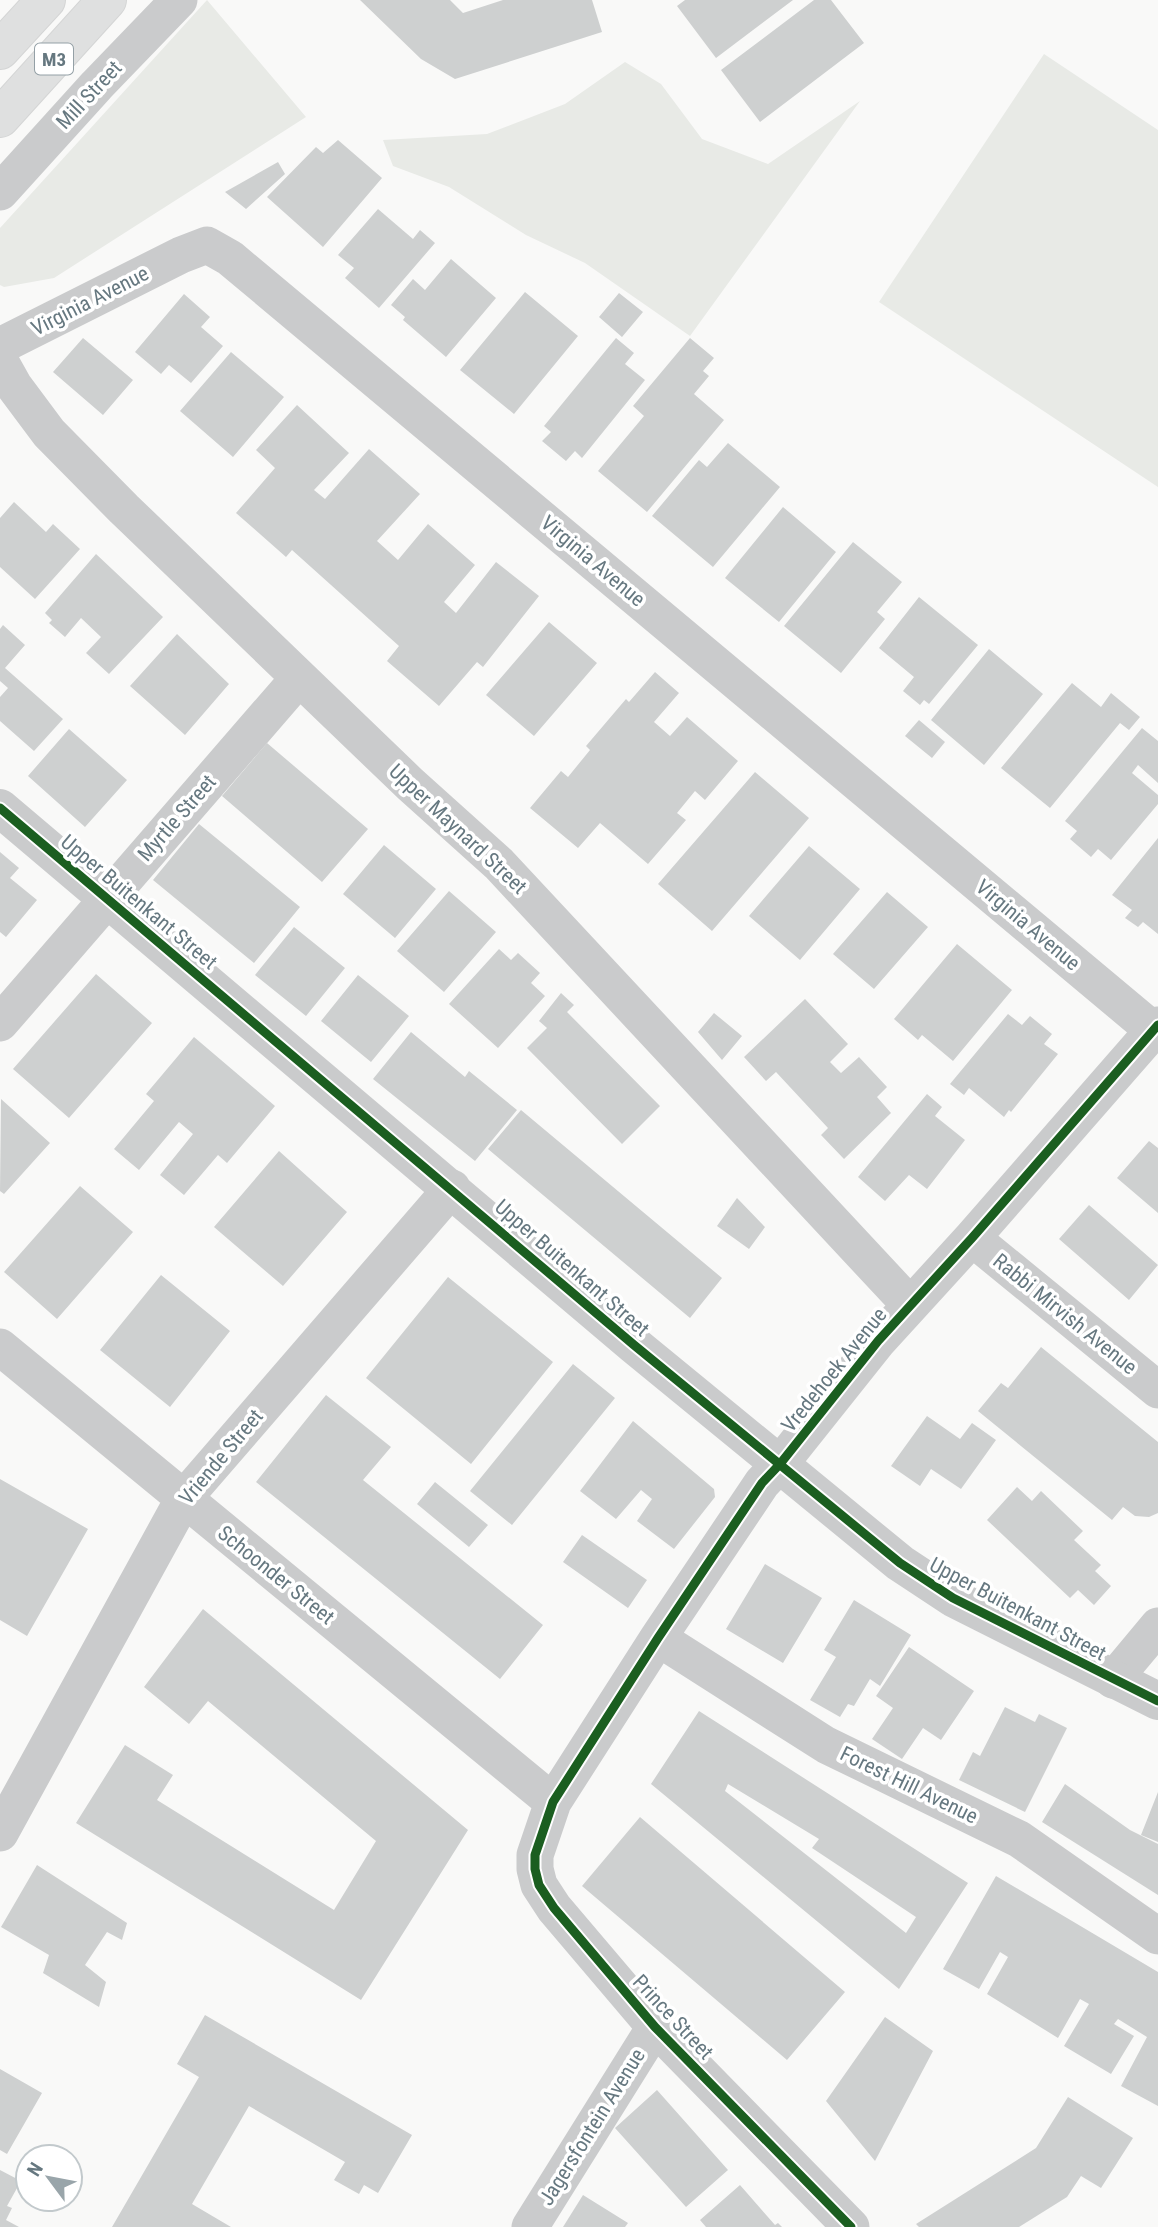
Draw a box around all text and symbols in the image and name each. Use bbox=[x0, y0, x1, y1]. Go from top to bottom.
road number: M3 bbox=[35, 44, 73, 74]
street label: Mill Street bbox=[51, 56, 127, 134]
street label: Virginia Avenue bbox=[27, 261, 153, 341]
street label: Virginia Avenue bbox=[536, 511, 650, 612]
street label: Upper Maynard Street bbox=[384, 759, 532, 899]
street label: Myrtle Street bbox=[133, 770, 221, 866]
street label: Upper Buitenkant Street bbox=[56, 830, 222, 974]
street label: Virginia Avenue bbox=[971, 875, 1085, 976]
street label: Upper Buitenkant Street bbox=[490, 1195, 654, 1341]
street label: Rabbi Mirvish Avenue bbox=[988, 1249, 1142, 1379]
street label: Vredehoek Avenue bbox=[777, 1303, 892, 1437]
street label: Vriende Street bbox=[174, 1404, 268, 1510]
street label: Schoonder Street bbox=[213, 1521, 339, 1629]
street label: Upper Buitenkant Street bbox=[926, 1552, 1110, 1666]
street label: Forest Hill Avenue bbox=[836, 1741, 982, 1829]
street label: Prince Street bbox=[628, 1970, 718, 2064]
street label: Jagersfontein Avenue bbox=[534, 2044, 650, 2210]
north arrow bbox=[14, 2143, 84, 2213]
text: N bbox=[22, 2158, 48, 2180]

